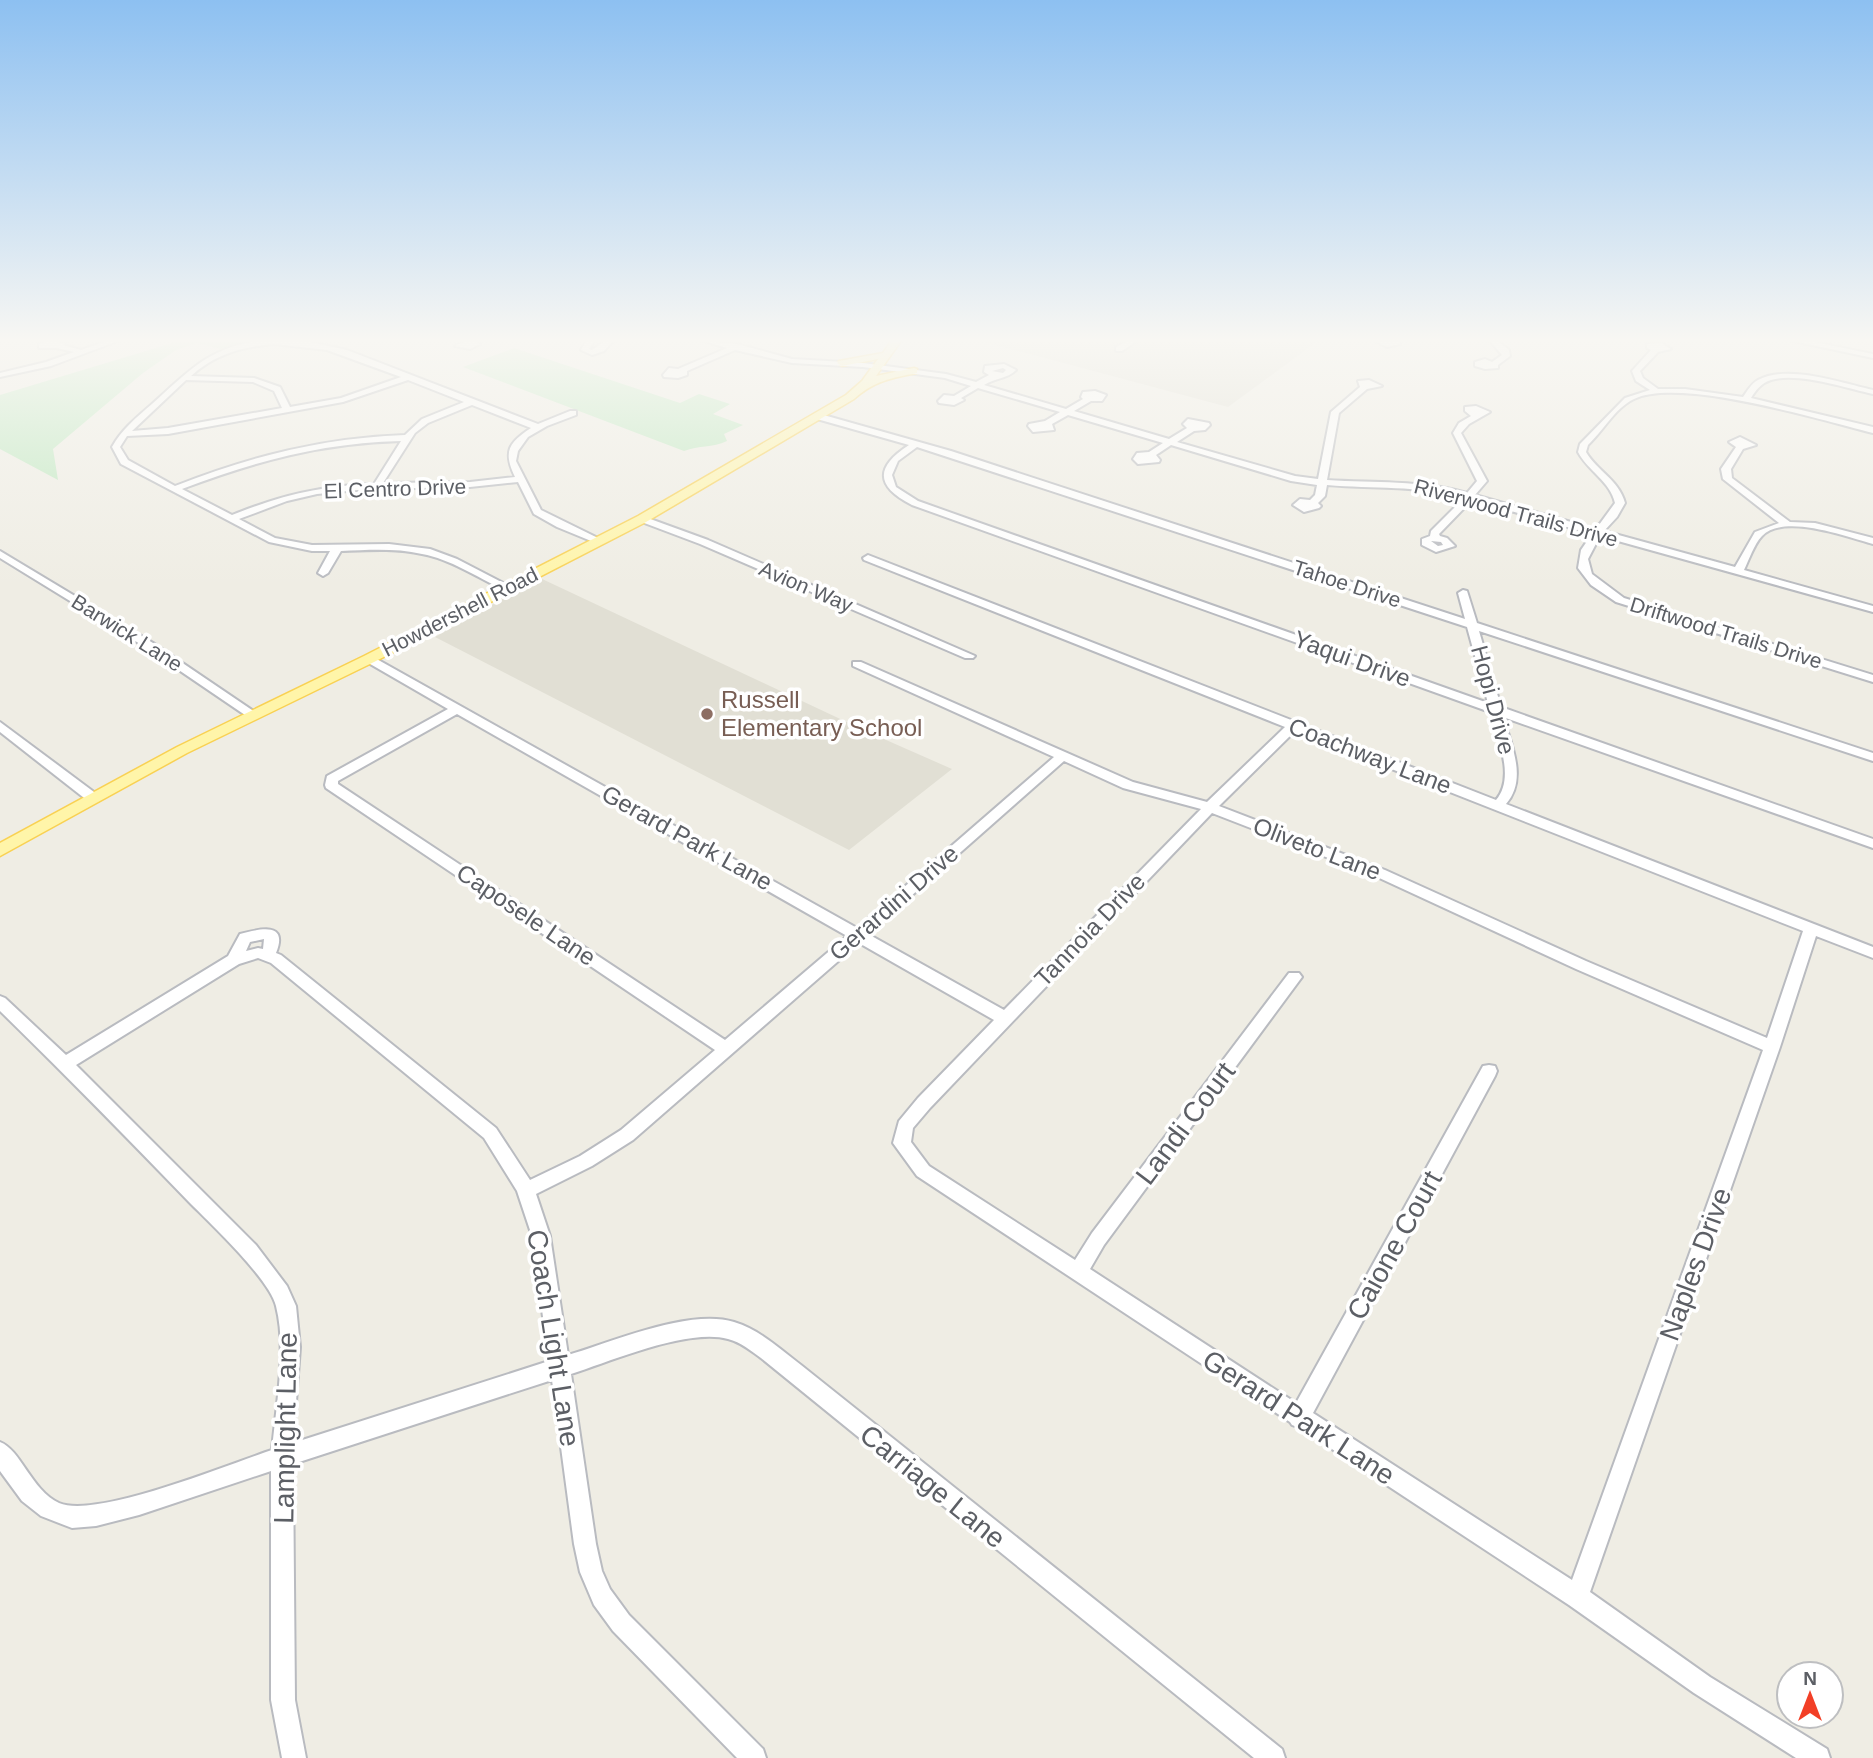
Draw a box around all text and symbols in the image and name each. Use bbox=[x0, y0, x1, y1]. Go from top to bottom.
street label: Riverwood Trails Drive bbox=[1412, 474, 1621, 551]
street label: El Centro Drive bbox=[323, 475, 467, 502]
street label: Tahoe Drive bbox=[1290, 555, 1404, 612]
street label: Avion Way bbox=[756, 557, 857, 617]
street label: Howdershell Road bbox=[378, 562, 541, 661]
street label: Barwick Lane bbox=[68, 589, 187, 676]
street label: Driftwood Trails Drive bbox=[1627, 592, 1825, 673]
street label: Yaqui Drive bbox=[1290, 625, 1414, 692]
street label: Hopi Drive bbox=[1466, 642, 1521, 757]
place label: Russell Elementary School bbox=[721, 686, 922, 741]
marker: Russell Elementary School bbox=[699, 706, 715, 722]
street label: Coachway Lane bbox=[1285, 712, 1455, 799]
street label: Gerard Park Lane bbox=[597, 780, 777, 896]
street label: Oliveto Lane bbox=[1249, 812, 1385, 885]
street label: Gerardini Drive bbox=[824, 839, 963, 966]
street label: Caposele Lane bbox=[452, 858, 601, 971]
street label: Tannoia Drive bbox=[1029, 867, 1150, 992]
street label: Landi Court bbox=[1129, 1056, 1241, 1190]
street label: Caione Court bbox=[1341, 1165, 1448, 1325]
street label: Naples Drive bbox=[1653, 1184, 1737, 1345]
street label: Coach Light Lane bbox=[521, 1227, 586, 1449]
street label: Lamplight Lane bbox=[268, 1332, 303, 1524]
street label: Gerard Park Lane bbox=[1197, 1344, 1401, 1491]
street label: Carriage Lane bbox=[854, 1419, 1011, 1554]
north arrow bbox=[1775, 1660, 1845, 1730]
text: N bbox=[1803, 1668, 1817, 1689]

